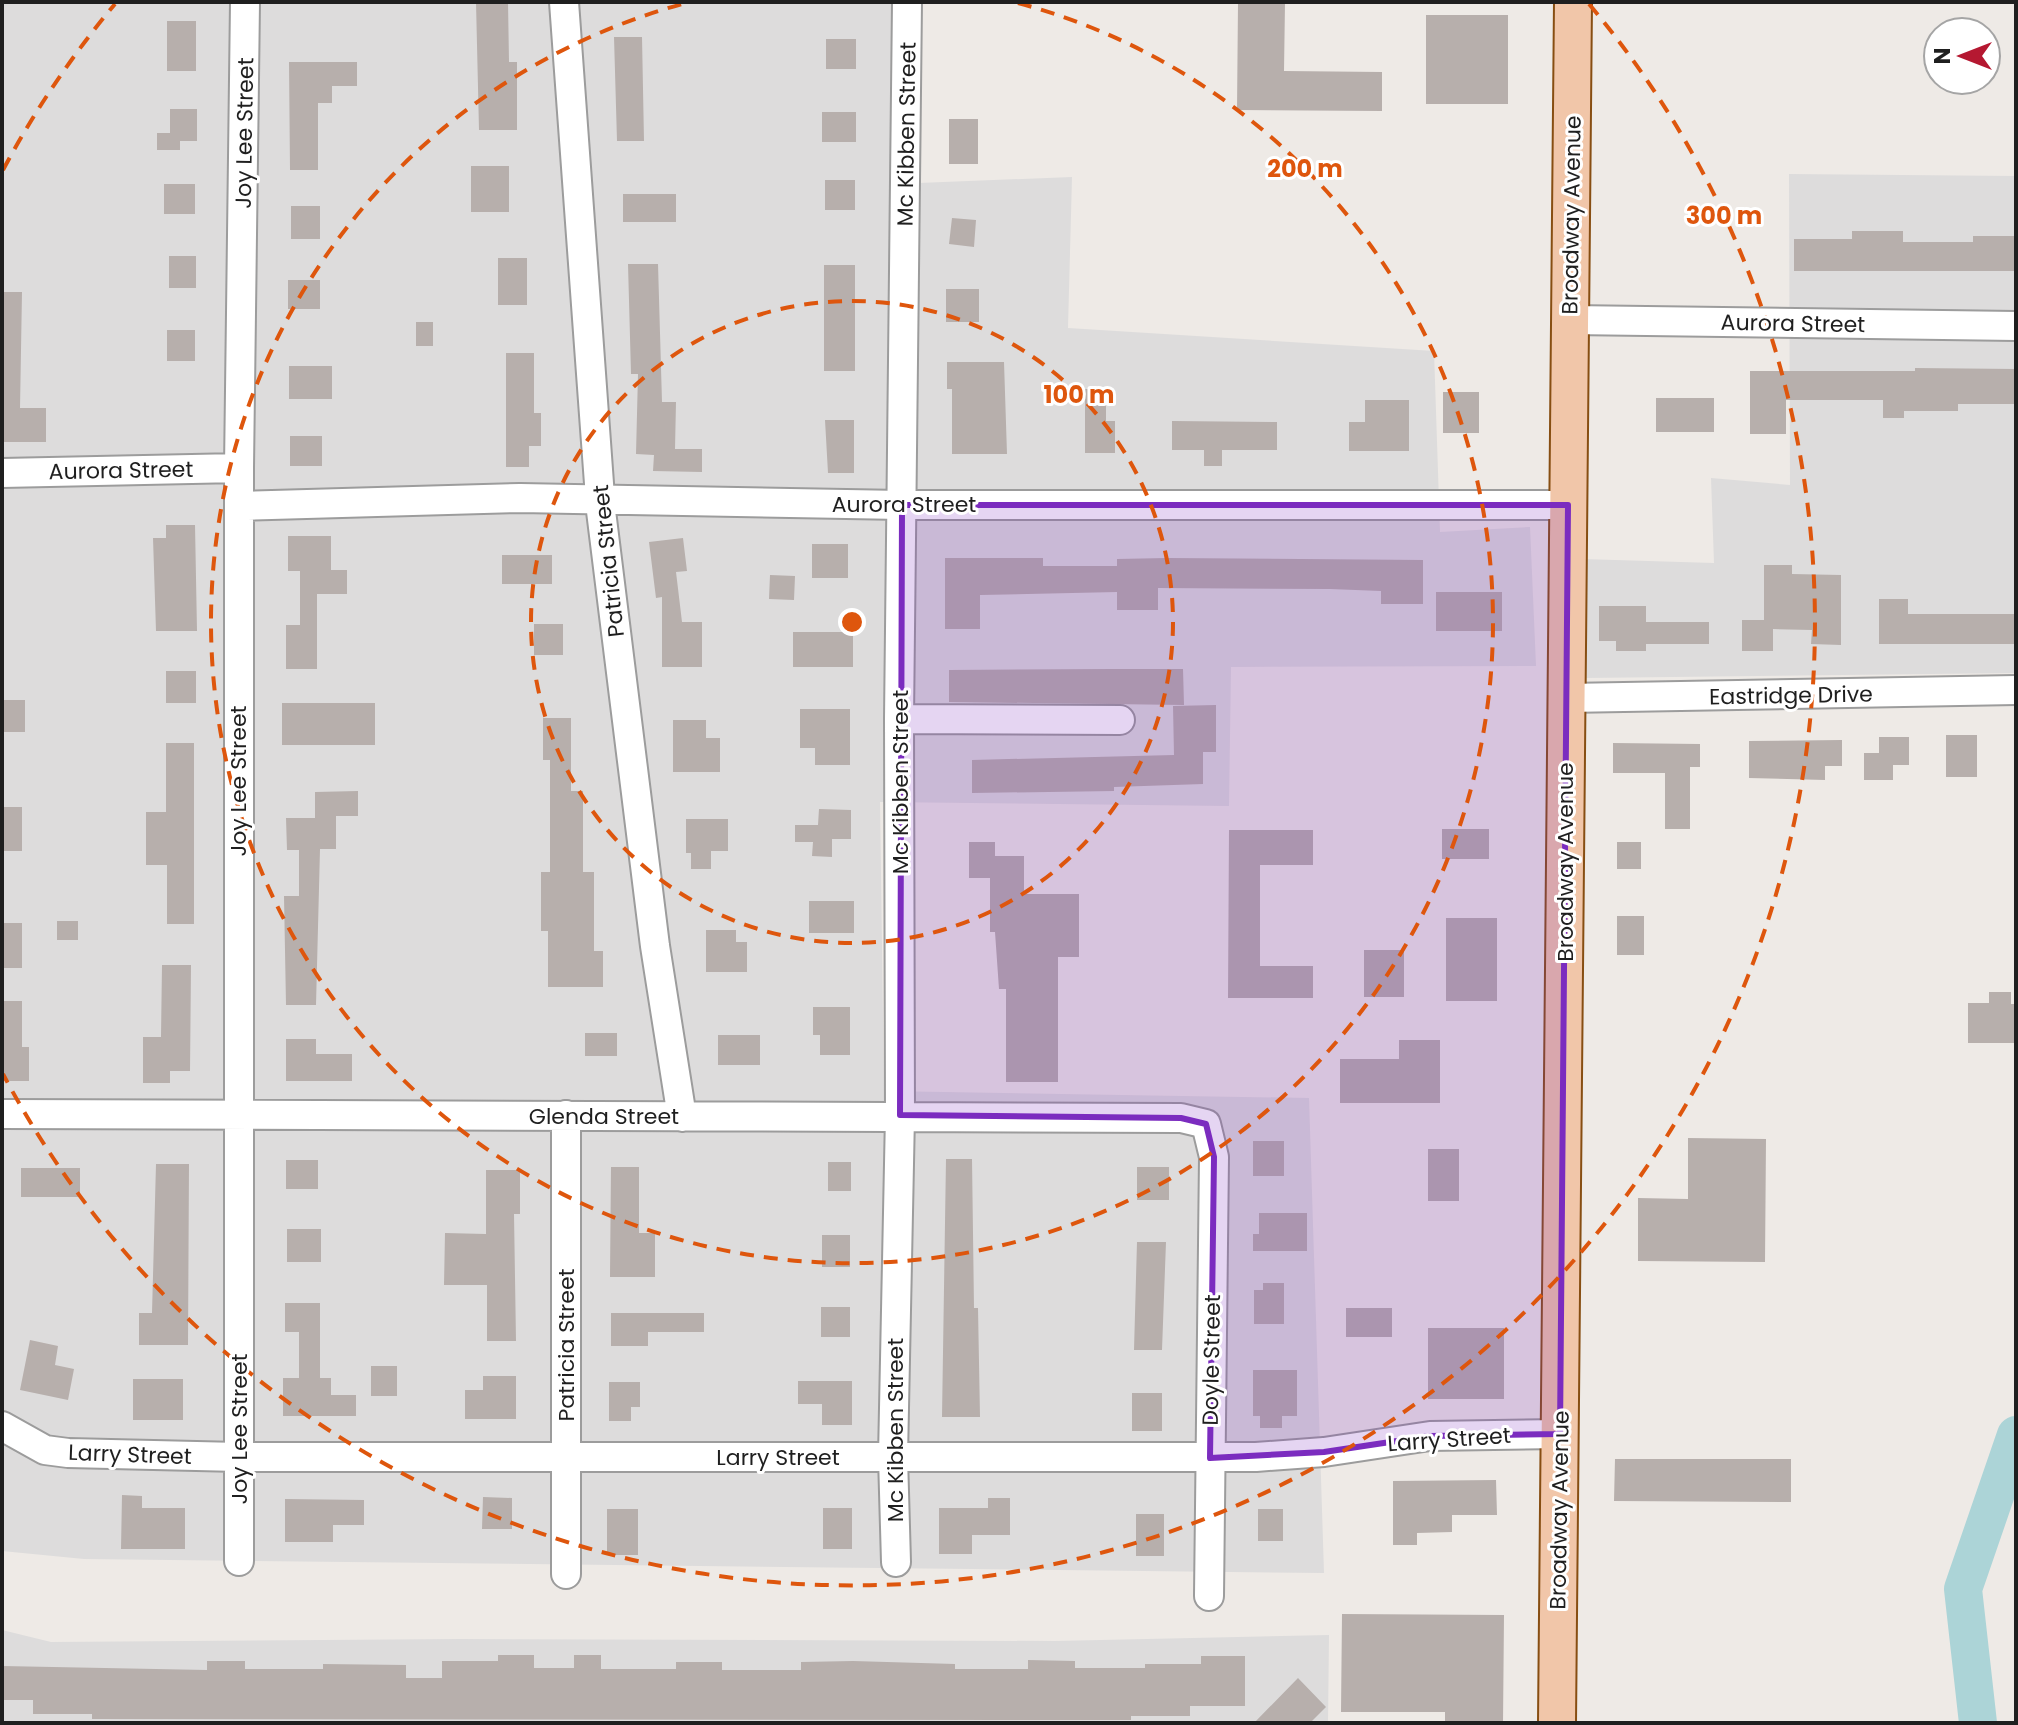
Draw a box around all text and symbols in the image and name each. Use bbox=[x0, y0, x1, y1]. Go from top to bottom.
north arrow bbox=[1922, 16, 2002, 96]
street label: Mc Kibben Street bbox=[889, 41, 924, 227]
text: N bbox=[1927, 48, 1958, 64]
street label: Joy Lee Street bbox=[228, 57, 261, 209]
street label: Broadway Avenue bbox=[1554, 115, 1589, 315]
text: 200 m bbox=[1267, 152, 1343, 185]
text: 300 m bbox=[1686, 199, 1762, 232]
street label: Aurora Street bbox=[1720, 307, 1866, 340]
text: 100 m bbox=[1044, 378, 1114, 411]
street label: Aurora Street bbox=[48, 454, 194, 487]
street label: Patricia Street bbox=[585, 483, 632, 639]
street label: Aurora Street bbox=[832, 489, 976, 520]
centre of rings bbox=[838, 608, 866, 636]
street label: Eastridge Drive bbox=[1709, 679, 1873, 712]
street label: Mc Kibben Street bbox=[885, 690, 916, 874]
street label: Joy Lee Street bbox=[223, 705, 254, 857]
street label: Broadway Avenue bbox=[1550, 762, 1581, 962]
street label: Glenda Street bbox=[529, 1101, 679, 1132]
street label: Patricia Street bbox=[551, 1268, 582, 1422]
street label: Doyle Street bbox=[1195, 1294, 1228, 1426]
street label: Mc Kibben Street bbox=[880, 1338, 911, 1522]
street label: Joy Lee Street bbox=[224, 1353, 255, 1505]
street label: Broadway Avenue bbox=[1542, 1410, 1577, 1610]
street label: Larry Street bbox=[1386, 1420, 1512, 1459]
street label: Larry Street bbox=[68, 1437, 192, 1472]
street label: Larry Street bbox=[716, 1442, 840, 1473]

